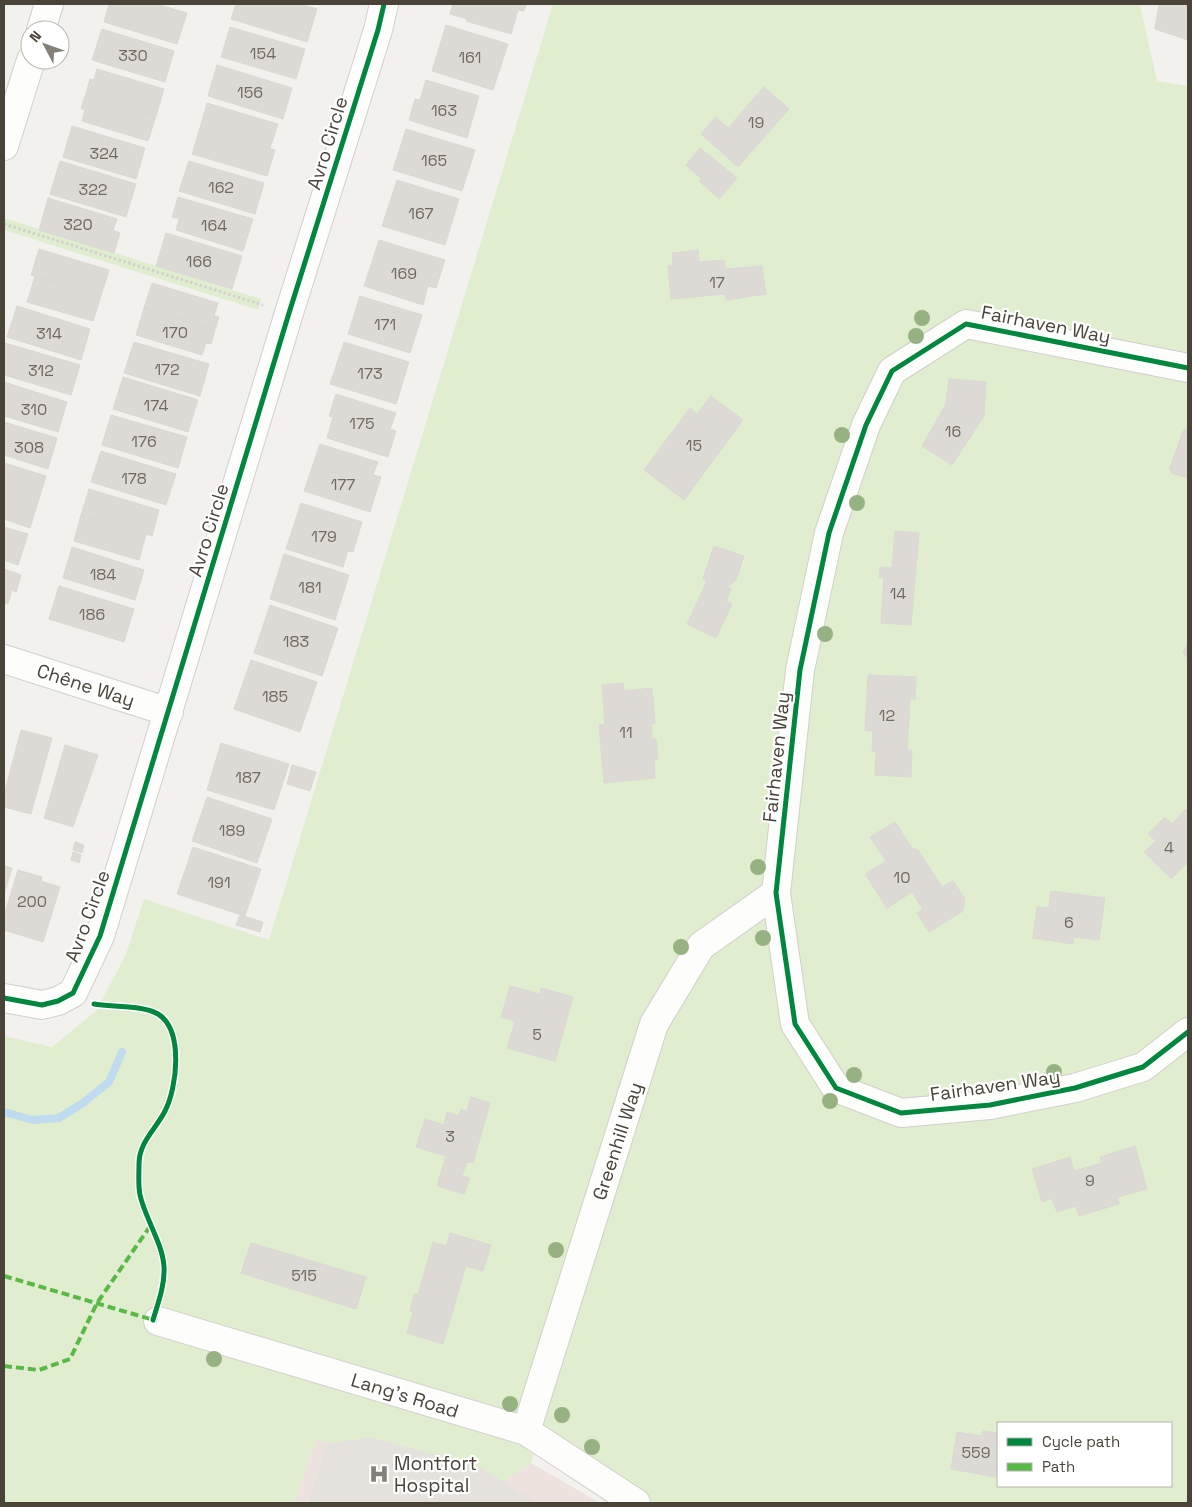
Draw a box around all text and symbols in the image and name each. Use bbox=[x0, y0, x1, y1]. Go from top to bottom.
north arrow bbox=[20, 20, 70, 70]
text: N bbox=[25, 27, 45, 46]
house number: 154 bbox=[250, 43, 276, 64]
house number: 330 bbox=[118, 45, 148, 66]
house number: 161 bbox=[458, 47, 482, 68]
house number: 156 bbox=[237, 82, 263, 103]
street label: Avro Circle bbox=[301, 93, 354, 193]
house number: 163 bbox=[431, 100, 457, 121]
house number: 19 bbox=[748, 112, 764, 133]
house number: 324 bbox=[90, 143, 118, 164]
house number: 165 bbox=[421, 150, 447, 171]
house number: 162 bbox=[208, 177, 234, 198]
house number: 322 bbox=[79, 179, 107, 200]
house number: 167 bbox=[408, 203, 434, 224]
house number: 320 bbox=[63, 214, 93, 235]
house number: 164 bbox=[201, 215, 227, 236]
house number: 166 bbox=[186, 251, 212, 272]
house number: 169 bbox=[391, 263, 417, 284]
house number: 17 bbox=[709, 272, 725, 293]
street label: Fairhaven Way bbox=[979, 300, 1113, 349]
house number: 171 bbox=[374, 314, 396, 335]
house number: 170 bbox=[162, 322, 188, 343]
house number: 314 bbox=[36, 323, 62, 344]
house number: 172 bbox=[154, 359, 180, 380]
house number: 312 bbox=[28, 360, 54, 381]
house number: 173 bbox=[357, 363, 383, 384]
house number: 174 bbox=[144, 395, 168, 416]
house number: 310 bbox=[21, 399, 47, 420]
house number: 175 bbox=[349, 413, 375, 434]
house number: 16 bbox=[945, 421, 961, 442]
house number: 176 bbox=[131, 431, 157, 452]
house number: 15 bbox=[686, 435, 702, 456]
house number: 308 bbox=[14, 437, 44, 458]
house number: 178 bbox=[121, 468, 147, 489]
house number: 177 bbox=[331, 474, 355, 495]
street label: Avro Circle bbox=[182, 480, 235, 580]
house number: 179 bbox=[311, 526, 337, 547]
house number: 184 bbox=[90, 564, 116, 585]
house number: 181 bbox=[298, 577, 322, 598]
house number: 14 bbox=[890, 583, 906, 604]
house number: 186 bbox=[79, 604, 105, 625]
house number: 183 bbox=[283, 631, 309, 652]
street label: Chêne Way bbox=[34, 658, 138, 713]
house number: 185 bbox=[262, 686, 288, 707]
street label: Fairhaven Way bbox=[757, 691, 796, 824]
house number: 12 bbox=[879, 705, 895, 726]
house number: 11 bbox=[619, 722, 633, 743]
house number: 187 bbox=[235, 767, 261, 788]
house number: 189 bbox=[219, 820, 245, 841]
house number: 4 bbox=[1164, 837, 1174, 858]
street label: Avro Circle bbox=[59, 867, 116, 966]
house number: 10 bbox=[894, 867, 910, 888]
house number: 191 bbox=[207, 872, 231, 893]
house number: 200 bbox=[17, 891, 47, 912]
house number: 6 bbox=[1064, 912, 1074, 933]
house number: 5 bbox=[532, 1024, 542, 1045]
street label: Fairhaven Way bbox=[928, 1064, 1062, 1107]
street label: Greenhill Way bbox=[587, 1079, 648, 1203]
house number: 3 bbox=[445, 1126, 455, 1147]
house number: 9 bbox=[1085, 1170, 1095, 1191]
house number: 515 bbox=[291, 1265, 317, 1286]
street label: Lang's Road bbox=[348, 1367, 462, 1424]
legend bbox=[997, 1422, 1172, 1487]
text: Cycle path bbox=[1042, 1432, 1120, 1451]
house number: 559 bbox=[962, 1442, 990, 1463]
place label: Montfort Hospital bbox=[394, 1451, 477, 1498]
text: Path bbox=[1042, 1457, 1075, 1476]
hospital icon: Montfort Hospital bbox=[368, 1463, 390, 1485]

